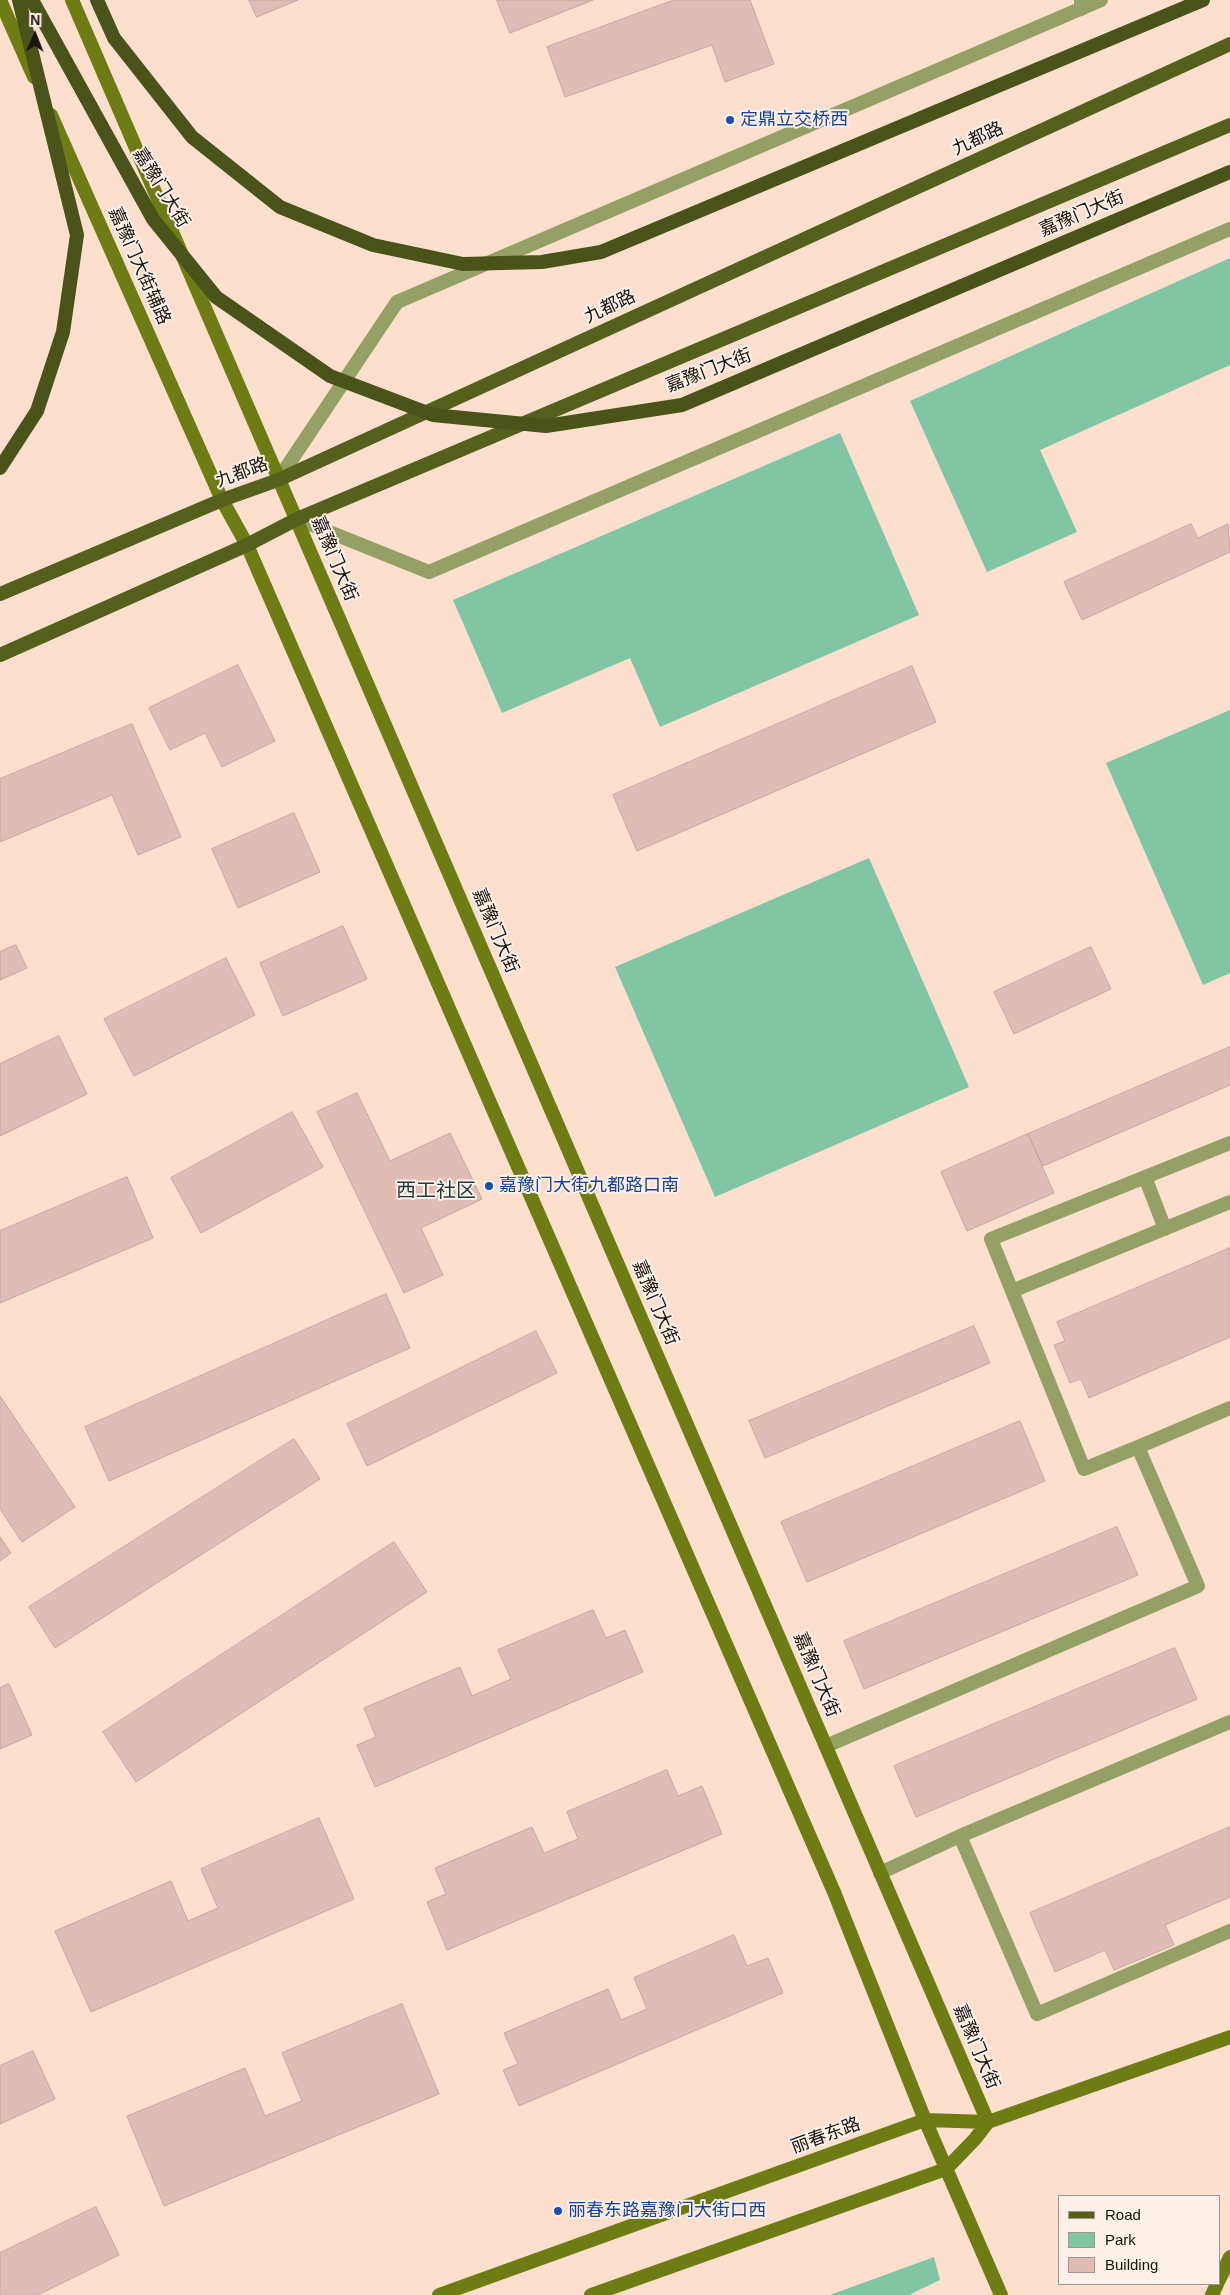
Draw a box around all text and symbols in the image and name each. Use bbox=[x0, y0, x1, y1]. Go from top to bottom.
north arrow bbox=[10, 10, 60, 60]
text: N bbox=[30, 12, 40, 28]
place label: 定鼎立交桥西 bbox=[740, 109, 848, 131]
marker: 定鼎立交桥西 bbox=[724, 114, 736, 126]
street label: 九都路 bbox=[949, 118, 1007, 160]
street label: 嘉豫门大街 bbox=[128, 144, 194, 232]
street label: 嘉豫门大街 bbox=[1036, 186, 1128, 242]
street label: 嘉豫门大街辅路 bbox=[104, 204, 174, 328]
street label: 九都路 bbox=[581, 286, 639, 328]
street label: 嘉豫门大街 bbox=[663, 345, 755, 397]
street label: 九都路 bbox=[213, 454, 271, 492]
street label: 嘉豫门大街 bbox=[306, 513, 362, 605]
street label: 嘉豫门大街 bbox=[467, 885, 523, 977]
place label: 嘉豫门大街九都路口南 bbox=[499, 1175, 679, 1197]
district label: 西工社区 bbox=[396, 1179, 476, 1203]
marker: 嘉豫门大街九都路口南 bbox=[483, 1180, 495, 1192]
street label: 嘉豫门大街 bbox=[627, 1257, 683, 1349]
street label: 嘉豫门大街 bbox=[788, 1629, 844, 1721]
street label: 嘉豫门大街 bbox=[948, 2001, 1004, 2093]
street label: 丽春东路 bbox=[788, 2114, 864, 2158]
legend bbox=[1058, 2195, 1220, 2285]
place label: 丽春东路嘉豫门大街口西 bbox=[568, 2200, 766, 2222]
marker: 丽春东路嘉豫门大街口西 bbox=[552, 2205, 564, 2217]
text: Road bbox=[1105, 2206, 1141, 2223]
text: Park bbox=[1105, 2231, 1136, 2248]
text: Building bbox=[1105, 2256, 1158, 2273]

